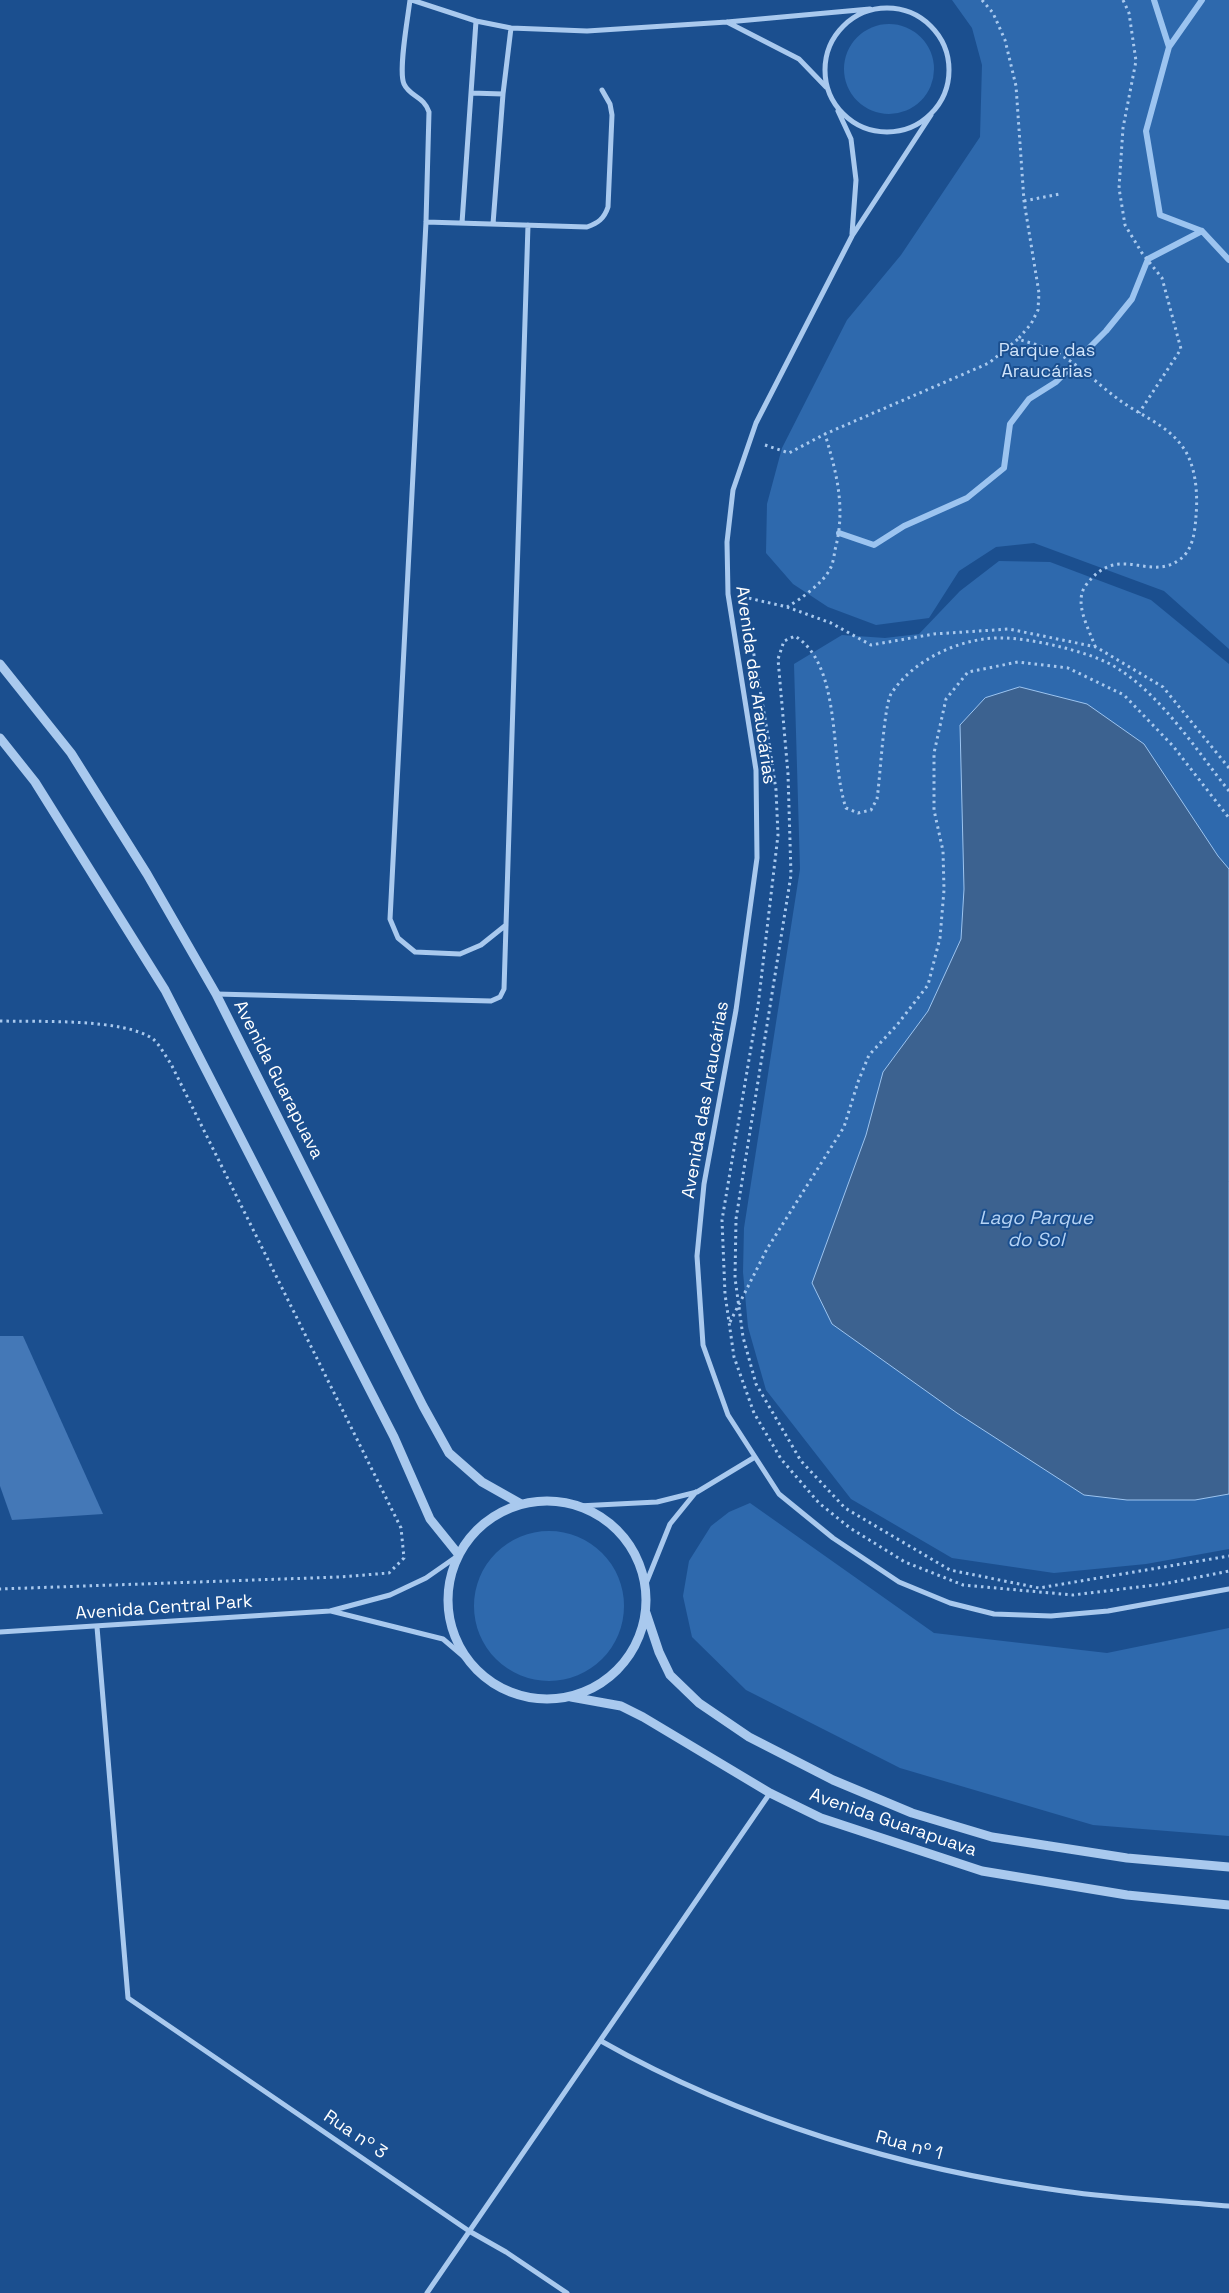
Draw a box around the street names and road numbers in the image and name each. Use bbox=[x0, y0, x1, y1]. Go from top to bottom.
street label: Avenida das Araucárias bbox=[730, 584, 780, 786]
street label: Avenida Guarapuava bbox=[229, 997, 327, 1163]
street label: Avenida das Araucárias bbox=[678, 1000, 734, 1200]
street label: Avenida Central Park bbox=[75, 1591, 253, 1625]
street label: Avenida Guarapuava bbox=[807, 1784, 979, 1862]
street label: Rua nº 3 bbox=[319, 2106, 391, 2164]
street label: Rua nº 1 bbox=[873, 2127, 945, 2165]

